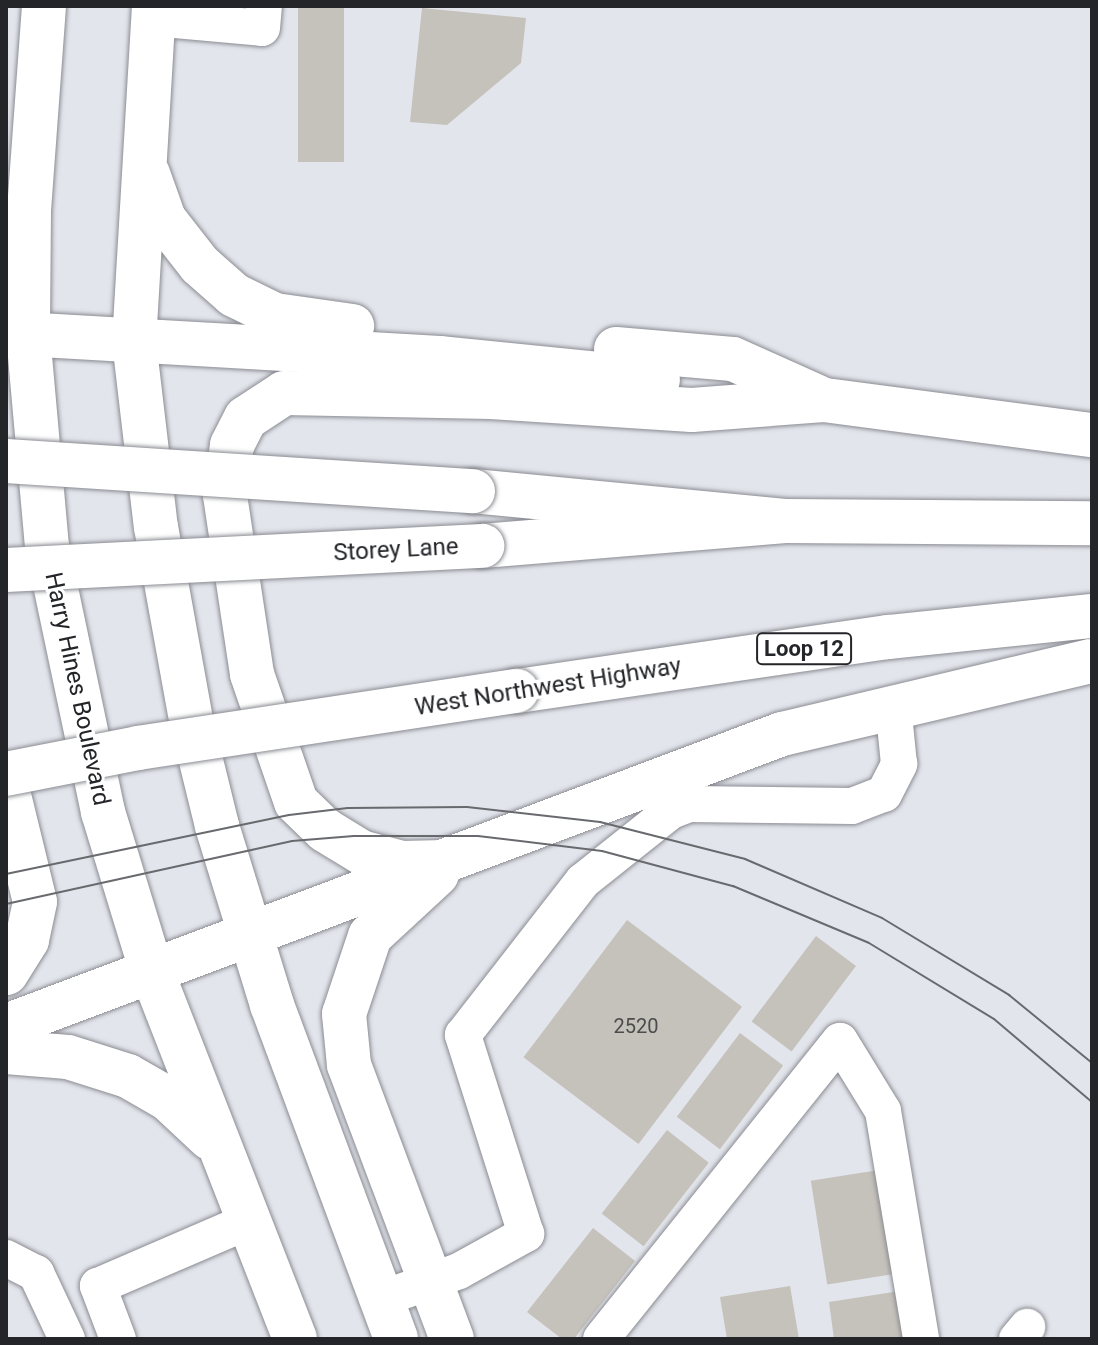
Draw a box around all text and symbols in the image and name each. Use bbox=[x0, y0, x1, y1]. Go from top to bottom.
street label: Storey Lane bbox=[333, 532, 459, 568]
street label: Harry Hines Boulevard bbox=[38, 570, 116, 808]
road number: Loop 12 bbox=[756, 631, 852, 667]
street label: West Northwest Highway bbox=[413, 652, 683, 722]
house number: 2520 bbox=[614, 1014, 658, 1038]

